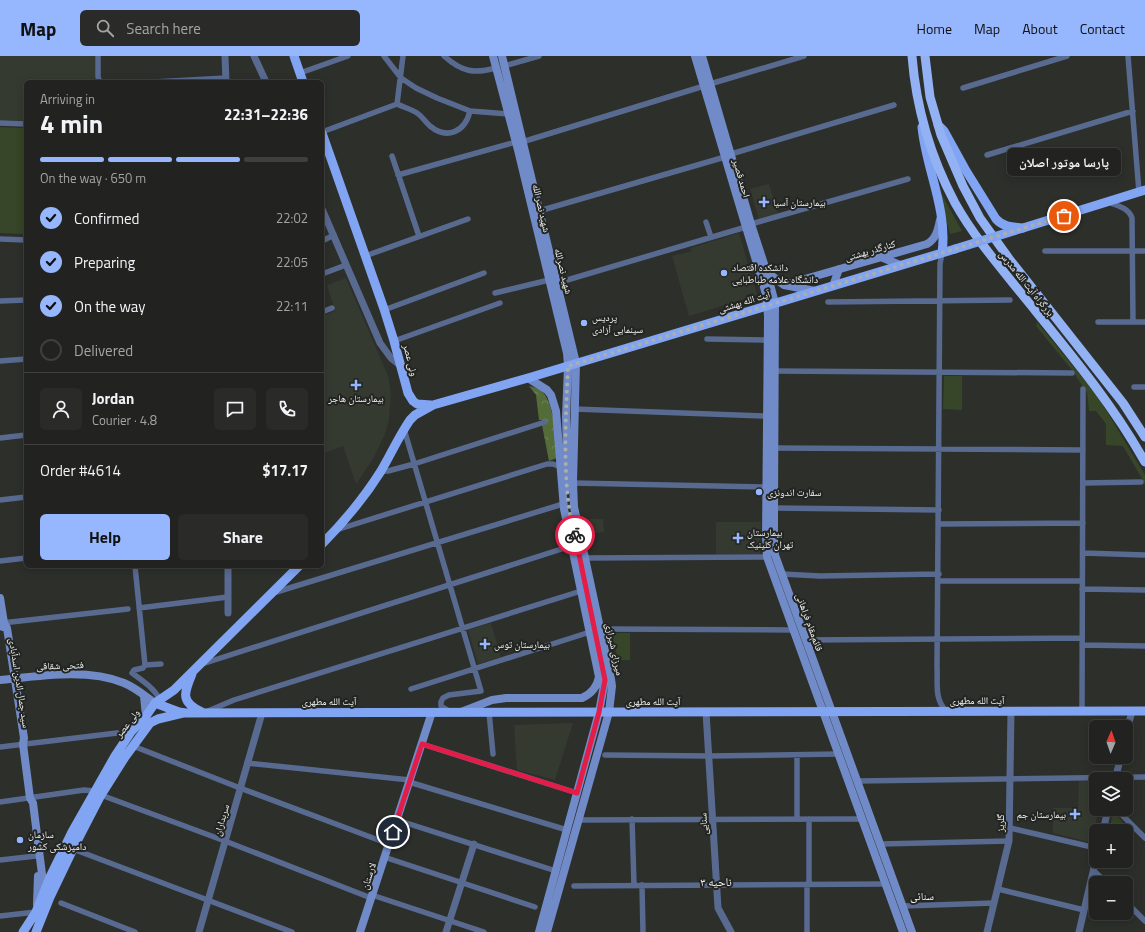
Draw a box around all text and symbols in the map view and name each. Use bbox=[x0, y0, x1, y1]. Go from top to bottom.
search box bbox=[80, 10, 360, 46]
text: Map bbox=[20, 14, 56, 43]
icon: search bbox=[94, 17, 116, 39]
text: Search here bbox=[126, 17, 201, 40]
text: Home bbox=[917, 18, 952, 39]
text: Map bbox=[974, 18, 1000, 39]
text: About bbox=[1022, 18, 1058, 39]
text: Contact bbox=[1080, 18, 1125, 39]
text: Arriving in bbox=[40, 89, 95, 109]
text: 22:31–22:36 bbox=[224, 103, 308, 126]
text: 4 min bbox=[40, 104, 103, 143]
callout: پارسا موتور اصلان bbox=[1007, 148, 1121, 176]
text: پارسا موتور اصلان bbox=[1019, 152, 1109, 172]
street label: احمد قصیر bbox=[729, 156, 754, 199]
text: On the way · 650 m bbox=[40, 168, 146, 188]
street label: شهید نصر الله bbox=[529, 182, 554, 234]
place label: بیمارستان آسیا bbox=[773, 195, 826, 210]
marker: بیمارستان آسیا bbox=[758, 196, 770, 208]
pin bbox=[1047, 199, 1081, 233]
icon: bag bbox=[1053, 205, 1075, 227]
icon: check bbox=[40, 207, 62, 229]
text: Confirmed bbox=[74, 207, 139, 230]
text: 22:02 bbox=[276, 208, 308, 228]
street label: کنارگذر بهشتی bbox=[843, 236, 897, 265]
street label: شهید نصرالله bbox=[551, 247, 577, 296]
street label: بزرگراه آیت الله مدرس bbox=[995, 247, 1058, 320]
icon: check bbox=[40, 251, 62, 273]
text: Preparing bbox=[74, 251, 135, 274]
text: 22:05 bbox=[276, 252, 308, 272]
place label: دانشکده اقتصاد دانشگاه علامه طباطبایی bbox=[732, 260, 818, 287]
marker: دانشکده اقتصاد دانشگاه علامه طباطبایی bbox=[719, 268, 729, 278]
street label: آیت الله بهشتی bbox=[716, 286, 772, 316]
icon: check bbox=[40, 295, 62, 317]
text: On the way bbox=[74, 295, 146, 318]
text: 22:11 bbox=[276, 296, 308, 316]
place label: پردیس سینمایی آزادی bbox=[592, 310, 644, 337]
marker: پردیس سینمایی آزادی bbox=[579, 318, 589, 328]
text: Delivered bbox=[74, 339, 133, 362]
street label: ولی عصر bbox=[399, 341, 422, 378]
marker: بیمارستان هاجر bbox=[350, 379, 362, 391]
text: Jordan bbox=[92, 387, 134, 410]
button: person bbox=[40, 388, 82, 430]
button: chat bbox=[214, 388, 256, 430]
button: phone bbox=[266, 388, 308, 430]
place label: بیمارستان هاجر bbox=[327, 391, 384, 406]
text: Courier · 4.8 bbox=[92, 410, 157, 430]
text: Order #4614 bbox=[40, 459, 121, 482]
text: $17.17 bbox=[262, 459, 308, 482]
place label: سفارت اندونزی bbox=[767, 485, 822, 500]
marker: سفارت اندونزی bbox=[754, 487, 764, 497]
button: Help bbox=[40, 514, 170, 560]
button: Share bbox=[178, 514, 308, 560]
courier bbox=[555, 515, 595, 555]
icon: bike bbox=[564, 524, 586, 546]
place label: بیمارستان تهران کلینیک bbox=[747, 525, 793, 552]
marker: بیمارستان تهران کلینیک bbox=[732, 532, 744, 544]
street label: قائم‌مقام فراهانی bbox=[792, 591, 827, 653]
street label: میرزای شیرازی bbox=[602, 621, 627, 677]
street label: سید جمال الدین اسدآبادی bbox=[5, 637, 34, 729]
place label: بیمارستان توس bbox=[494, 637, 550, 652]
marker: بیمارستان توس bbox=[479, 638, 491, 650]
street label: فتحی شقاقی bbox=[36, 657, 84, 674]
street label: آیت الله مطهری bbox=[950, 693, 1005, 708]
street label: آیت الله مطهری bbox=[302, 694, 357, 709]
street label: آیت الله مطهری bbox=[626, 694, 681, 709]
street label: ولی عصر bbox=[111, 706, 144, 742]
north arrow bbox=[1089, 720, 1133, 764]
map controls bbox=[1089, 720, 1133, 920]
button: layers bbox=[1089, 772, 1133, 816]
street label: سربداران bbox=[210, 802, 233, 838]
place label: بیمارستان جم bbox=[1017, 807, 1066, 822]
marker: بیمارستان جم bbox=[1069, 808, 1081, 820]
street label: سنایی bbox=[695, 812, 712, 836]
street label: گلریز bbox=[993, 813, 1008, 833]
pin bbox=[376, 815, 410, 849]
icon: home bbox=[382, 821, 404, 843]
button: + bbox=[1089, 824, 1133, 868]
place label: سازمان دامپزشکی کشور bbox=[27, 827, 86, 854]
marker: سازمان دامپزشکی کشور bbox=[15, 835, 25, 845]
street label: لارستان bbox=[357, 861, 380, 892]
district label: ناحیه ۳ bbox=[700, 872, 732, 891]
button: − bbox=[1089, 876, 1133, 920]
district label: سنائی bbox=[910, 888, 934, 904]

